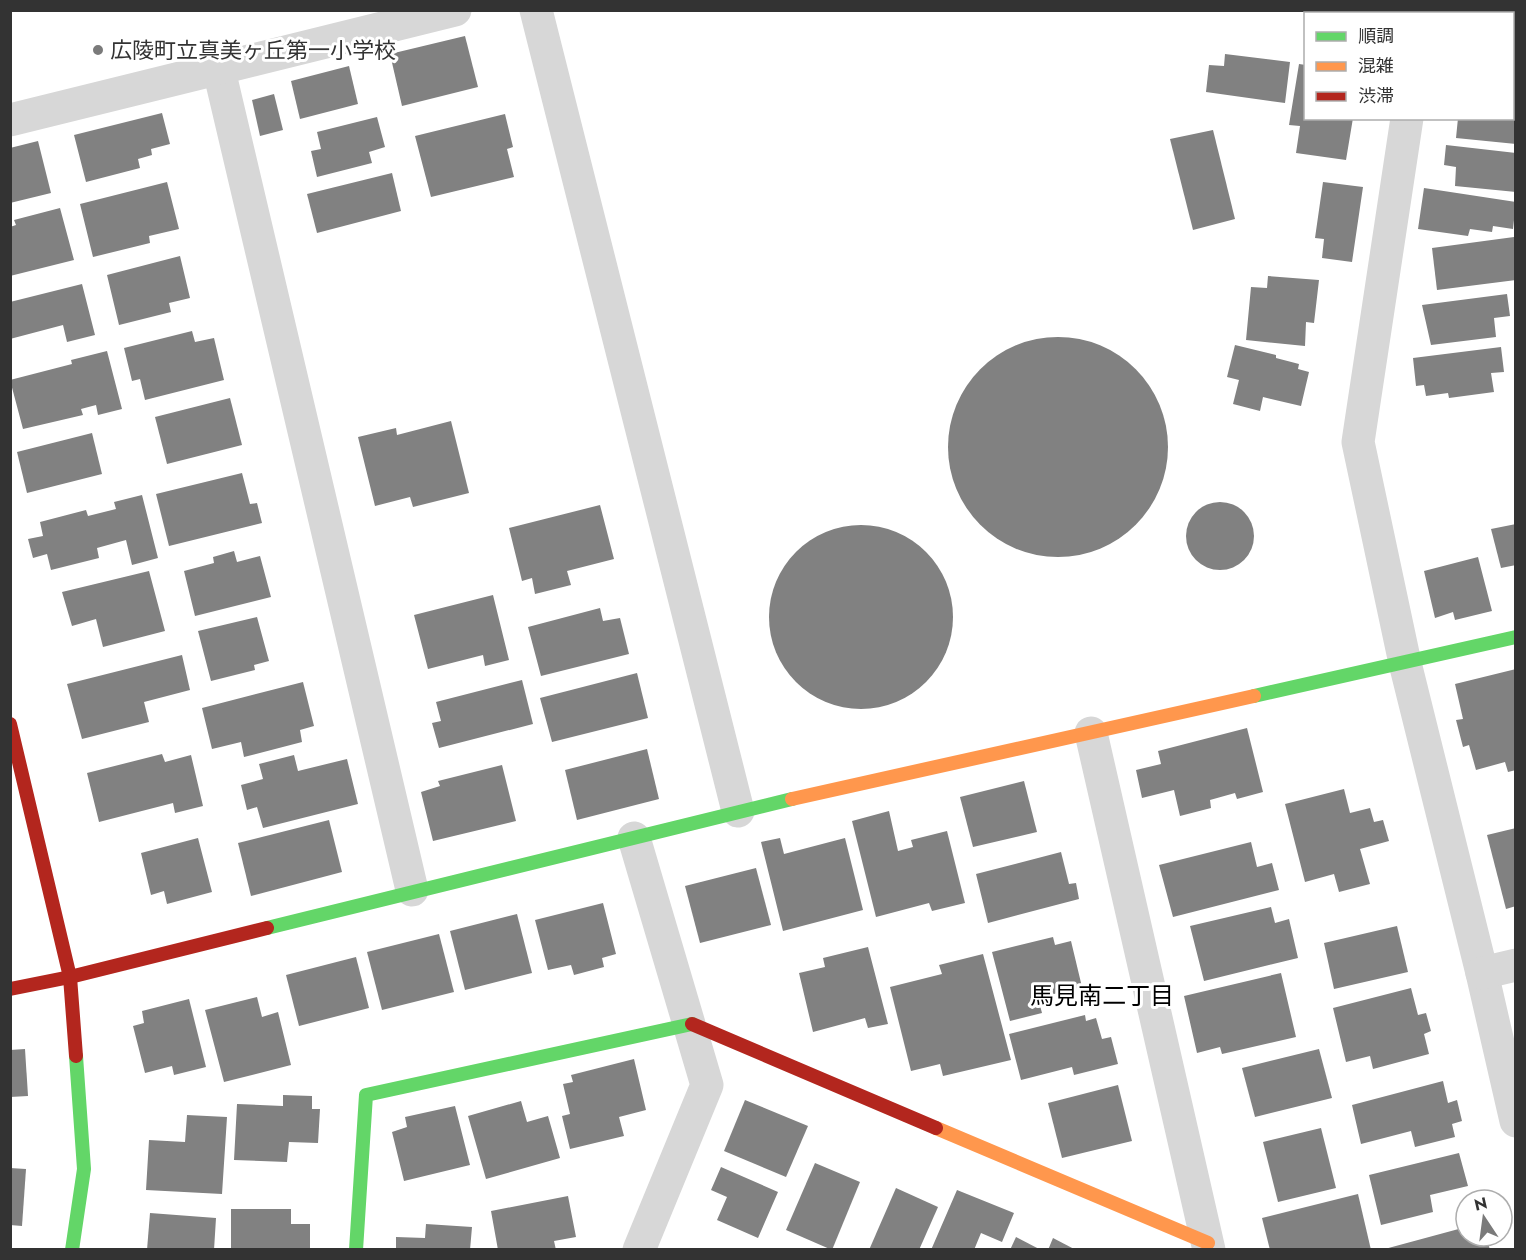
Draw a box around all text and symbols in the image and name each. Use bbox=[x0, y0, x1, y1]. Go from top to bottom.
legend bbox=[1304, 12, 1514, 120]
text: 順調 bbox=[1358, 23, 1394, 49]
place label: 広陵町立真美ヶ丘第一小学校 bbox=[110, 34, 396, 66]
marker: 広陵町立真美ヶ丘第一小学校 bbox=[91, 43, 105, 57]
text: 混雑 bbox=[1358, 53, 1394, 79]
text: 渋滞 bbox=[1358, 83, 1394, 109]
district label: 馬見南二丁目 bbox=[1030, 978, 1174, 1013]
north arrow bbox=[1454, 1188, 1514, 1248]
text: N bbox=[1472, 1191, 1490, 1217]

